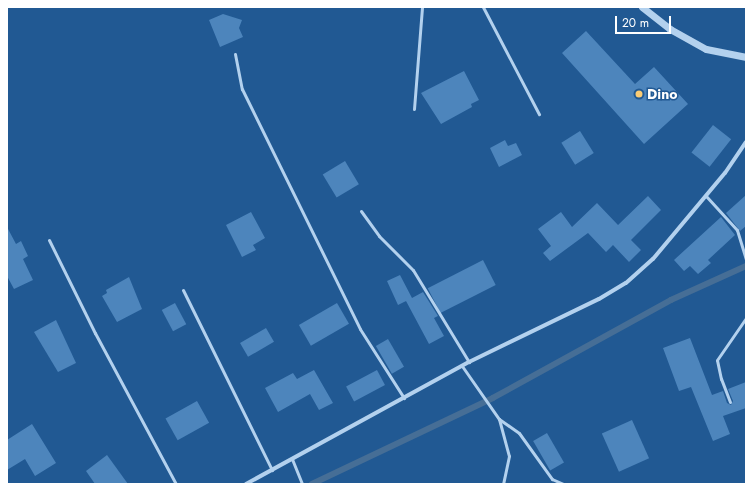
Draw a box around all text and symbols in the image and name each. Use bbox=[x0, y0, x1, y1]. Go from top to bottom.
scale bar bbox=[617, 8, 673, 34]
text: 20 m bbox=[622, 14, 649, 32]
place label: Dino bbox=[647, 86, 677, 102]
marker: Dino bbox=[634, 89, 644, 99]

